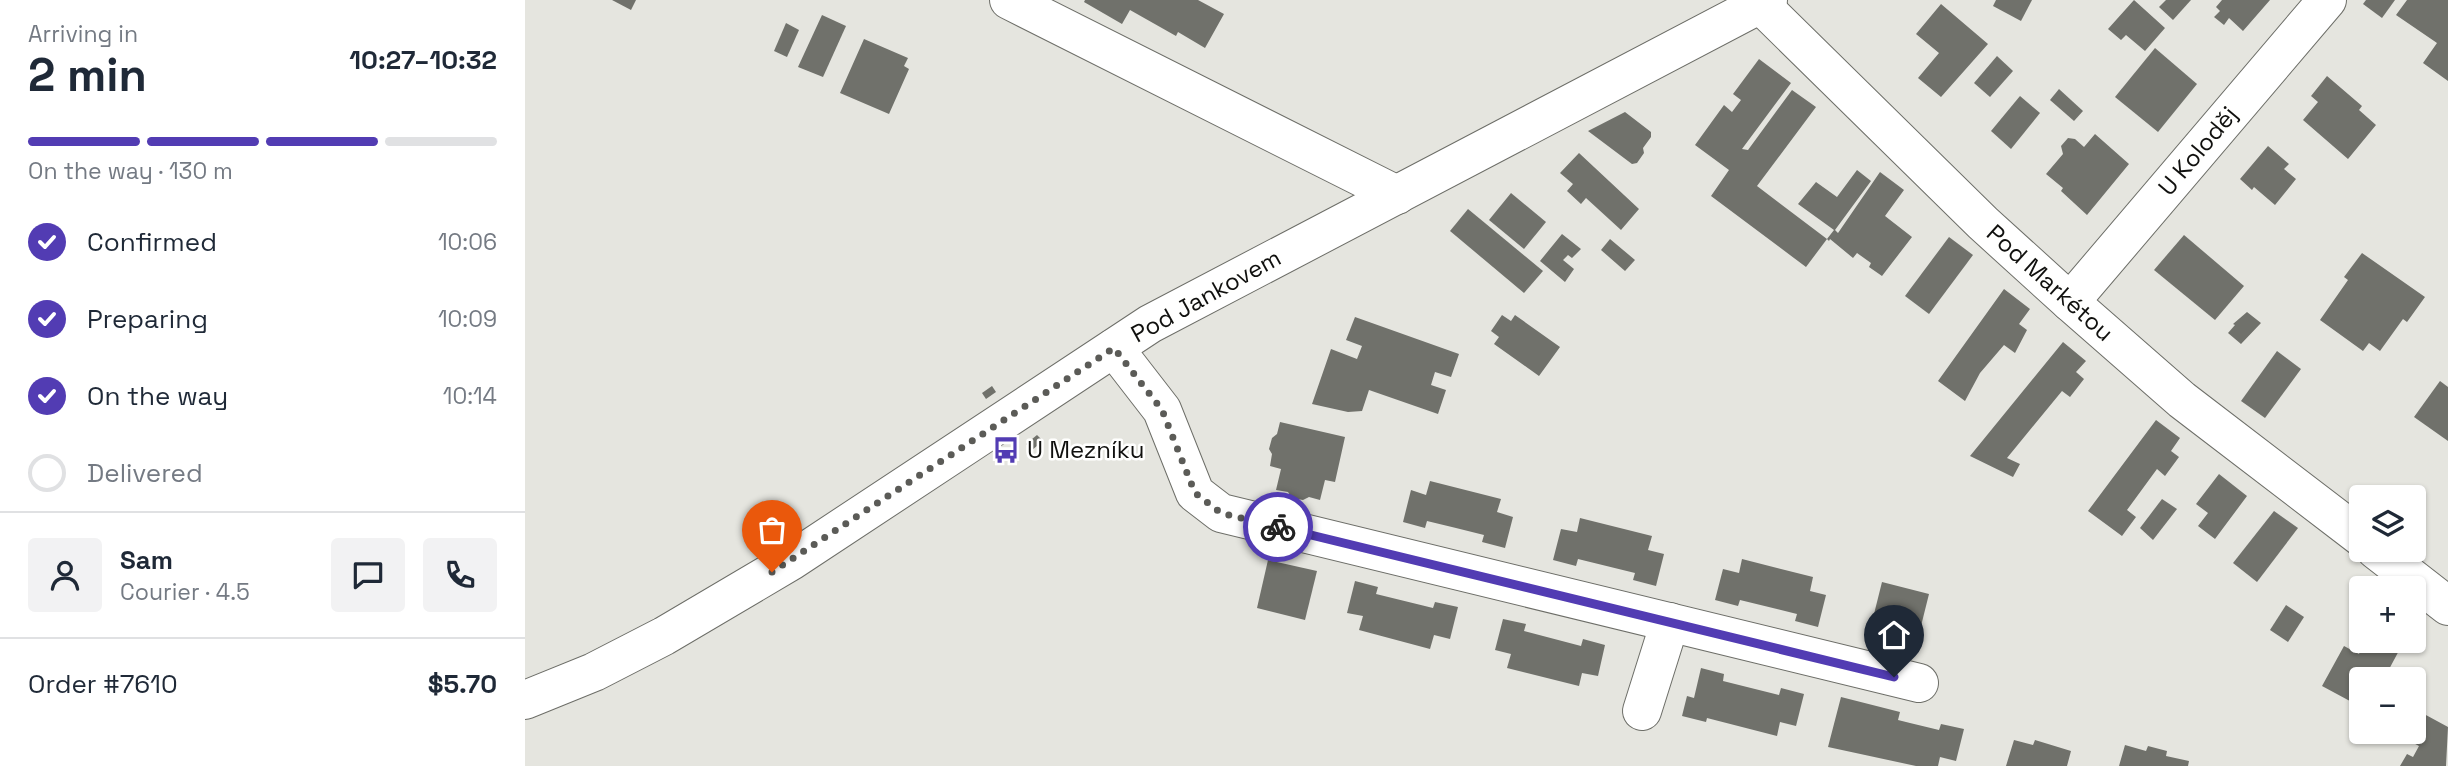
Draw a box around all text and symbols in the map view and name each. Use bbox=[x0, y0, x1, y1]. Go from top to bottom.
text: Arriving in bbox=[28, 19, 138, 49]
text: 10:27–10:32 bbox=[349, 43, 497, 77]
text: 2 min bbox=[28, 46, 147, 104]
street label: U Koloděj bbox=[2151, 100, 2244, 202]
text: On the way · 130 m bbox=[28, 156, 233, 186]
street label: Pod Markétou bbox=[1980, 217, 2120, 348]
icon: check bbox=[28, 223, 66, 261]
text: Confirmed bbox=[87, 225, 217, 259]
text: 10:06 bbox=[438, 227, 497, 257]
street label: Pod Jankovem bbox=[1125, 242, 1286, 349]
icon: check bbox=[28, 300, 66, 338]
text: Preparing bbox=[87, 302, 208, 336]
text: 10:09 bbox=[438, 304, 497, 334]
icon: check bbox=[28, 377, 66, 415]
text: On the way bbox=[87, 379, 228, 413]
text: 10:14 bbox=[443, 381, 497, 411]
place label: U Mezníku bbox=[1027, 434, 1144, 465]
bus stop icon: U Mezníku bbox=[991, 435, 1021, 465]
text: Delivered bbox=[87, 456, 203, 490]
map controls bbox=[2349, 485, 2426, 744]
button: layers bbox=[2349, 485, 2426, 562]
courier bbox=[1243, 492, 1313, 562]
pin bbox=[742, 500, 802, 572]
icon: bike bbox=[1259, 508, 1297, 546]
icon: bag bbox=[753, 511, 791, 549]
button: person bbox=[28, 538, 102, 612]
button: chat bbox=[331, 538, 405, 612]
button: phone bbox=[423, 538, 497, 612]
text: Sam bbox=[120, 543, 173, 577]
button: + bbox=[2349, 576, 2426, 653]
text: Courier · 4.5 bbox=[120, 577, 250, 607]
pin bbox=[1864, 605, 1924, 677]
icon: home bbox=[1875, 616, 1913, 654]
text: Order #7610 bbox=[28, 667, 178, 701]
text: $5.70 bbox=[428, 667, 497, 701]
button: − bbox=[2349, 667, 2426, 744]

